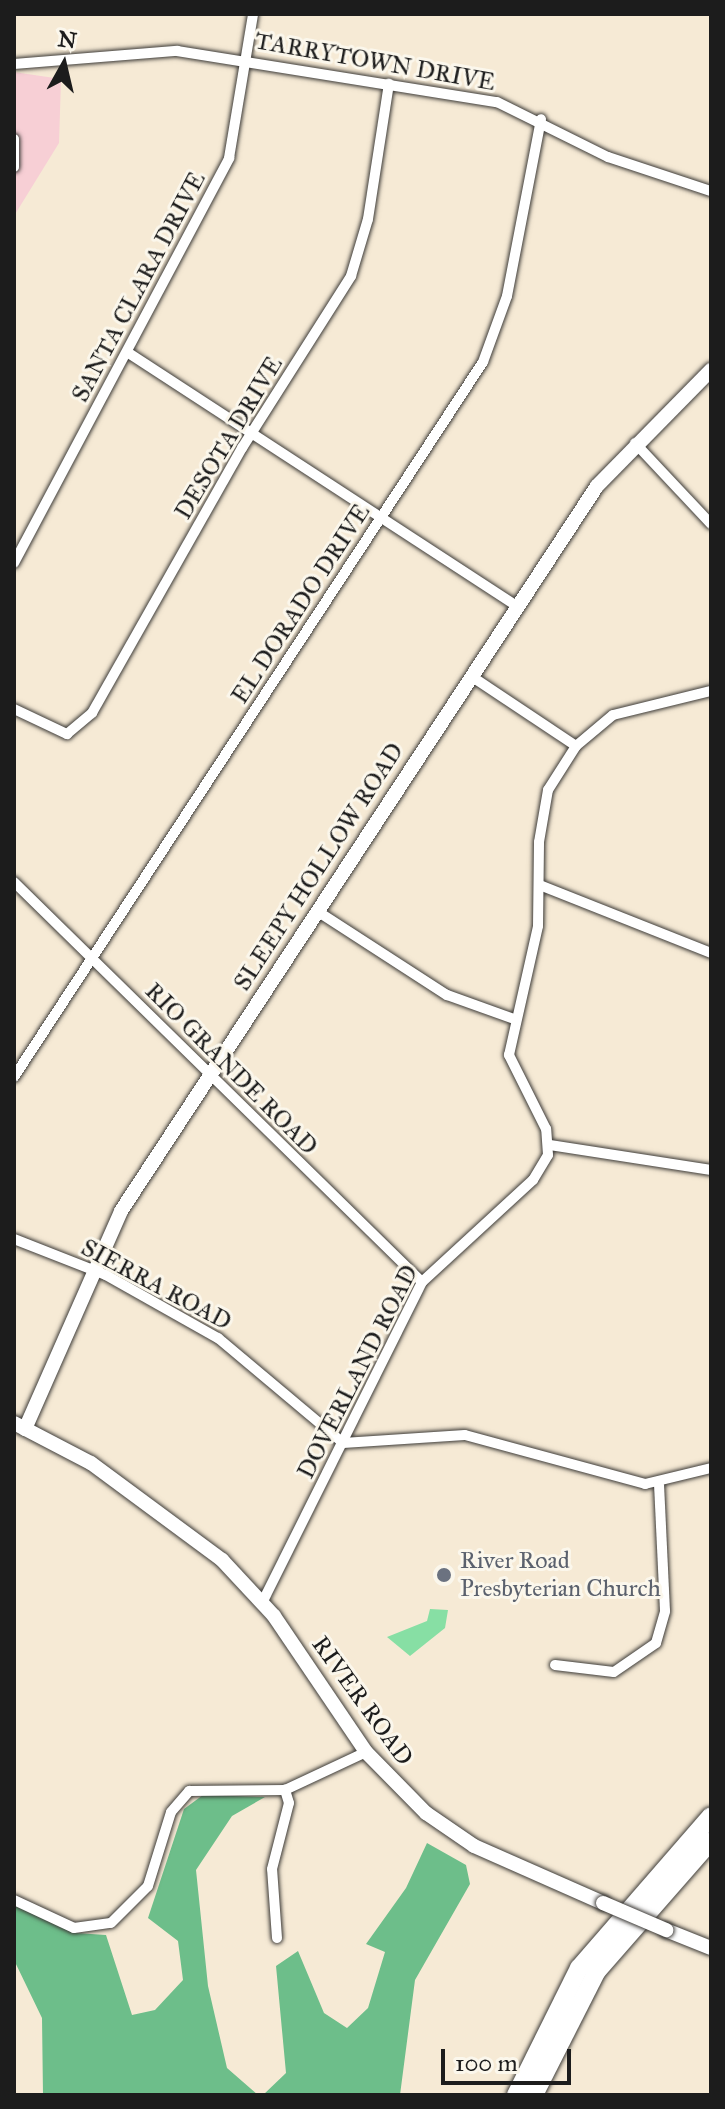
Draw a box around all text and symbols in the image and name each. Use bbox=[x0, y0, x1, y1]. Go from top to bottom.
north arrow bbox=[24, 24, 104, 104]
text: N bbox=[56, 25, 79, 54]
street label: TARRYTOWN DRIVE bbox=[253, 27, 497, 97]
street label: SANTA CLARA DRIVE bbox=[66, 167, 212, 407]
street label: DESOTA DRIVE bbox=[169, 351, 289, 525]
street label: EL DORADO DRIVE bbox=[226, 499, 376, 709]
street label: SLEEPY HOLLOW ROAD bbox=[228, 738, 410, 996]
street label: RIO GRANDE ROAD bbox=[139, 977, 323, 1161]
street label: SIERRA ROAD bbox=[76, 1233, 236, 1337]
street label: DOVERLAND ROAD bbox=[292, 1260, 424, 1484]
place label: River Road Presbyterian Church bbox=[460, 1547, 661, 1603]
marker: River Road Presbyterian Church bbox=[435, 1566, 453, 1584]
street label: RIVER ROAD bbox=[306, 1631, 418, 1771]
scale bar bbox=[445, 2033, 575, 2083]
text: 100 m bbox=[455, 2048, 518, 2078]

